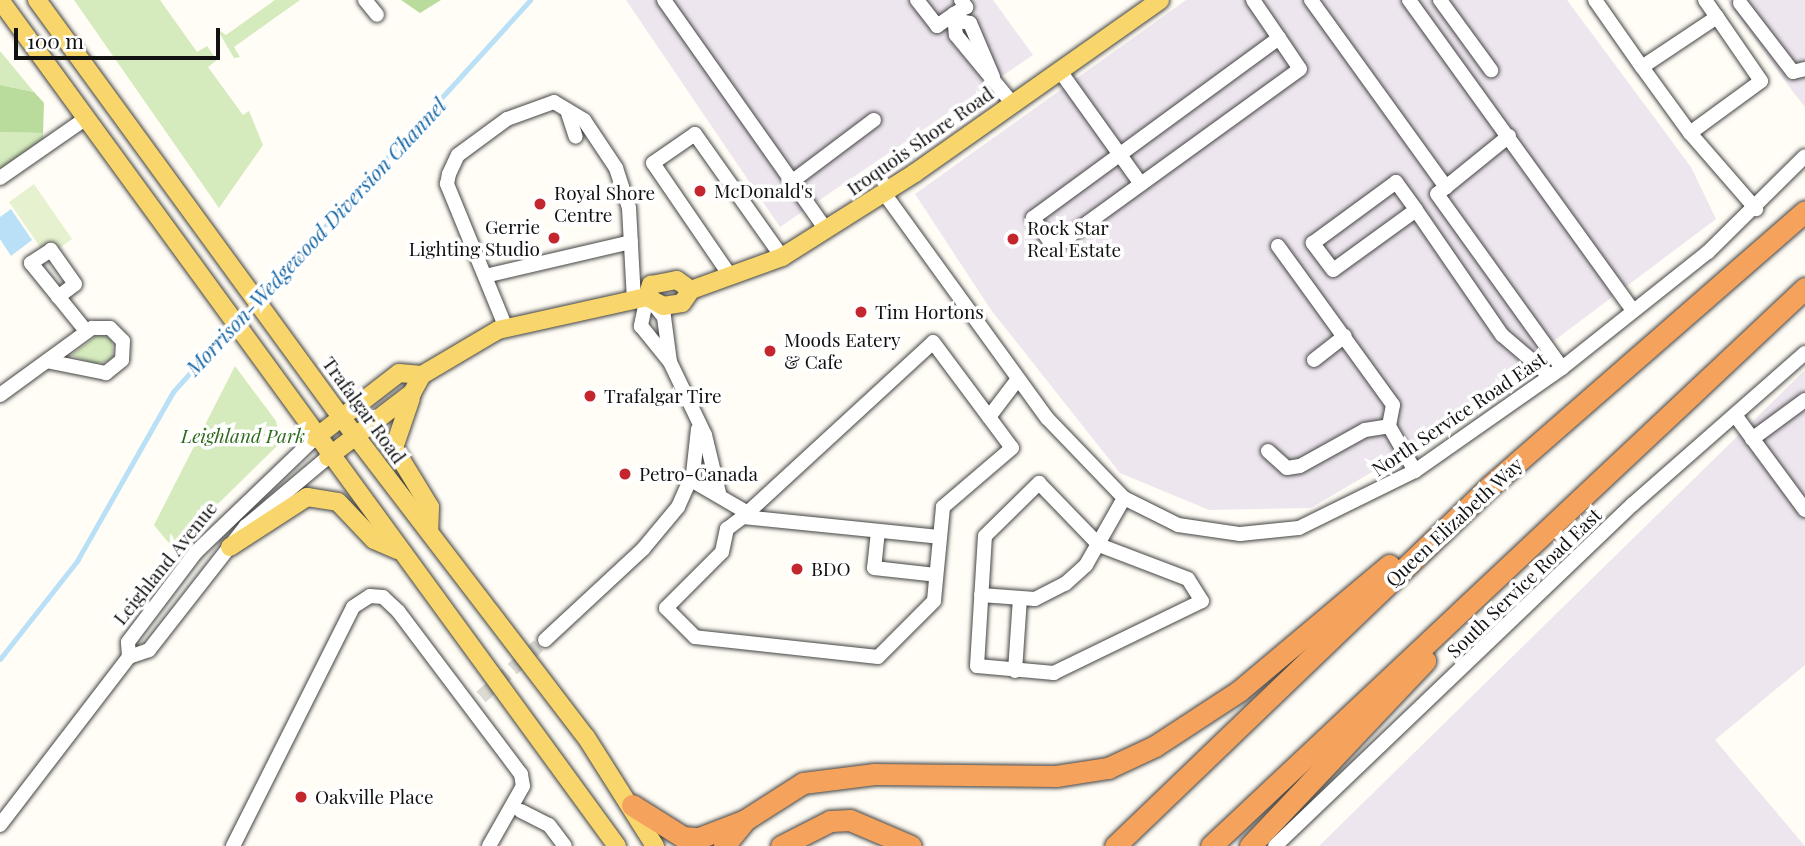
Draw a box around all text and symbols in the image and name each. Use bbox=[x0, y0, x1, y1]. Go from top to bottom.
scale bar bbox=[18, 14, 224, 58]
text: 100 m bbox=[27, 26, 84, 54]
street label: Iroquois Shore Road bbox=[842, 82, 998, 200]
water label: Morrison-Wedgewood Diversion Channel bbox=[180, 92, 450, 380]
place label: McDonald's bbox=[714, 180, 813, 202]
place label: Royal Shore Centre bbox=[554, 182, 655, 226]
marker: McDonald's bbox=[692, 183, 708, 199]
marker: Royal Shore Centre bbox=[532, 196, 548, 212]
place label: Gerrie Lighting Studio bbox=[409, 216, 540, 260]
place label: Rock Star Real Estate bbox=[1027, 217, 1121, 261]
marker: Gerrie Lighting Studio bbox=[546, 230, 562, 246]
marker: Rock Star Real Estate bbox=[1005, 231, 1021, 247]
place label: Tim Hortons bbox=[875, 301, 984, 323]
marker: Tim Hortons bbox=[853, 304, 869, 320]
place label: Moods Eatery & Cafe bbox=[784, 329, 901, 373]
marker: Moods Eatery & Cafe bbox=[762, 343, 778, 359]
street label: North Service Road East bbox=[1367, 347, 1551, 481]
street label: Trafalgar Road bbox=[318, 352, 410, 468]
place label: Trafalgar Tire bbox=[604, 385, 722, 407]
marker: Trafalgar Tire bbox=[582, 388, 598, 404]
park label: Leighland Park bbox=[181, 425, 305, 447]
street label: Queen Elizabeth Way bbox=[1381, 452, 1527, 592]
place label: Petro-Canada bbox=[639, 463, 758, 485]
marker: Petro-Canada bbox=[617, 466, 633, 482]
street label: Leighland Avenue bbox=[108, 497, 222, 629]
street label: South Service Road East bbox=[1442, 503, 1606, 663]
place label: BDO bbox=[811, 558, 851, 580]
marker: BDO bbox=[789, 561, 805, 577]
place label: Oakville Place bbox=[315, 786, 434, 808]
marker: Oakville Place bbox=[293, 789, 309, 805]

